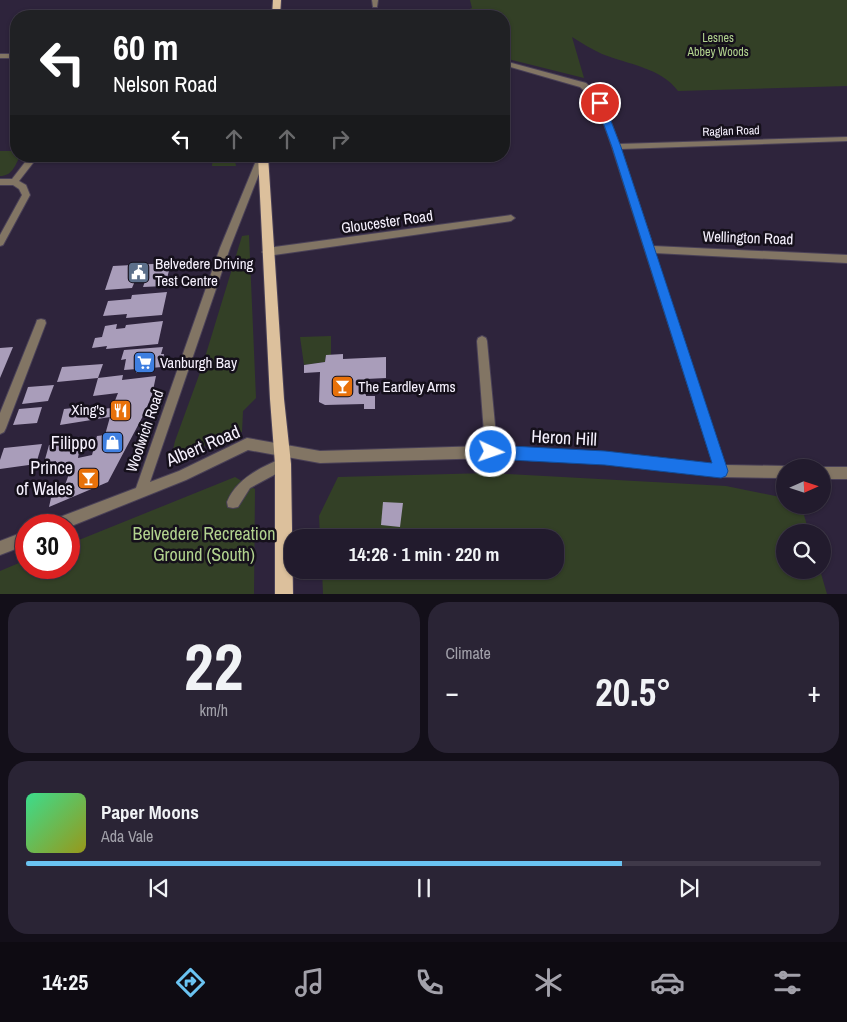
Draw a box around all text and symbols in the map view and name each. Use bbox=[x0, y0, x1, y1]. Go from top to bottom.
text: 60 m bbox=[113, 24, 178, 71]
icon: left bbox=[30, 30, 95, 95]
park label: Lesnes Abbey Woods bbox=[686, 30, 749, 60]
text: Nelson Road bbox=[113, 69, 217, 99]
pin bbox=[579, 82, 621, 124]
icon: arrive bbox=[586, 89, 614, 117]
street label: Raglan Road bbox=[702, 122, 760, 140]
icon: left bbox=[167, 125, 195, 153]
icon: ahead bbox=[220, 125, 248, 153]
icon: ahead bbox=[273, 125, 301, 153]
icon: right bbox=[326, 125, 354, 153]
street label: Gloucester Road bbox=[340, 205, 434, 238]
street label: Wellington Road bbox=[702, 225, 794, 250]
place label: Belvedere Driving Test Centre bbox=[155, 253, 254, 291]
public building icon: Belvedere Driving Test Centre bbox=[127, 261, 151, 285]
supermarket icon: Vanburgh Bay bbox=[132, 351, 156, 375]
place label: Vanburgh Bay bbox=[160, 352, 238, 373]
bar icon: The Eardley Arms bbox=[330, 375, 354, 399]
place label: The Eardley Arms bbox=[358, 376, 456, 397]
street label: Woolwich Road bbox=[121, 387, 168, 475]
restaurant icon: Xing's bbox=[109, 398, 133, 422]
place label: Xing's bbox=[71, 399, 105, 420]
street label: Albert Road bbox=[161, 419, 244, 473]
street label: Heron Hill bbox=[531, 423, 597, 452]
position arrow bbox=[464, 425, 516, 477]
place label: Filippo bbox=[51, 430, 96, 455]
shop icon: Filippo bbox=[100, 431, 124, 455]
place label: Prince of Wales bbox=[16, 455, 73, 501]
north arrow bbox=[776, 459, 831, 514]
map controls bbox=[776, 459, 831, 579]
bar icon: Prince of Wales bbox=[77, 466, 101, 490]
speed limit sign: 30 bbox=[15, 514, 80, 579]
park label: Belvedere Recreation Ground (South) bbox=[133, 521, 275, 567]
button: search bbox=[776, 524, 831, 579]
text: 14:26 · 1 min · 220 m bbox=[349, 541, 499, 567]
text: 22 bbox=[184, 623, 243, 710]
text: Climate bbox=[446, 642, 491, 664]
text: 20.5° bbox=[595, 667, 671, 718]
text: − bbox=[446, 673, 459, 711]
text: + bbox=[808, 673, 821, 711]
text: km/h bbox=[200, 699, 228, 721]
text: Paper Moons bbox=[101, 799, 199, 825]
text: Ada Vale bbox=[101, 825, 153, 847]
icon: previous bbox=[145, 874, 173, 902]
icon: pause bbox=[410, 874, 438, 902]
icon: next bbox=[675, 874, 703, 902]
icon: directions bbox=[173, 965, 208, 1000]
icon: music bbox=[292, 965, 327, 1000]
icon: phone bbox=[412, 965, 447, 1000]
icon: climate bbox=[531, 965, 566, 1000]
icon: car bbox=[650, 965, 685, 1000]
icon: filters bbox=[770, 965, 805, 1000]
text: 14:25 bbox=[42, 967, 88, 997]

